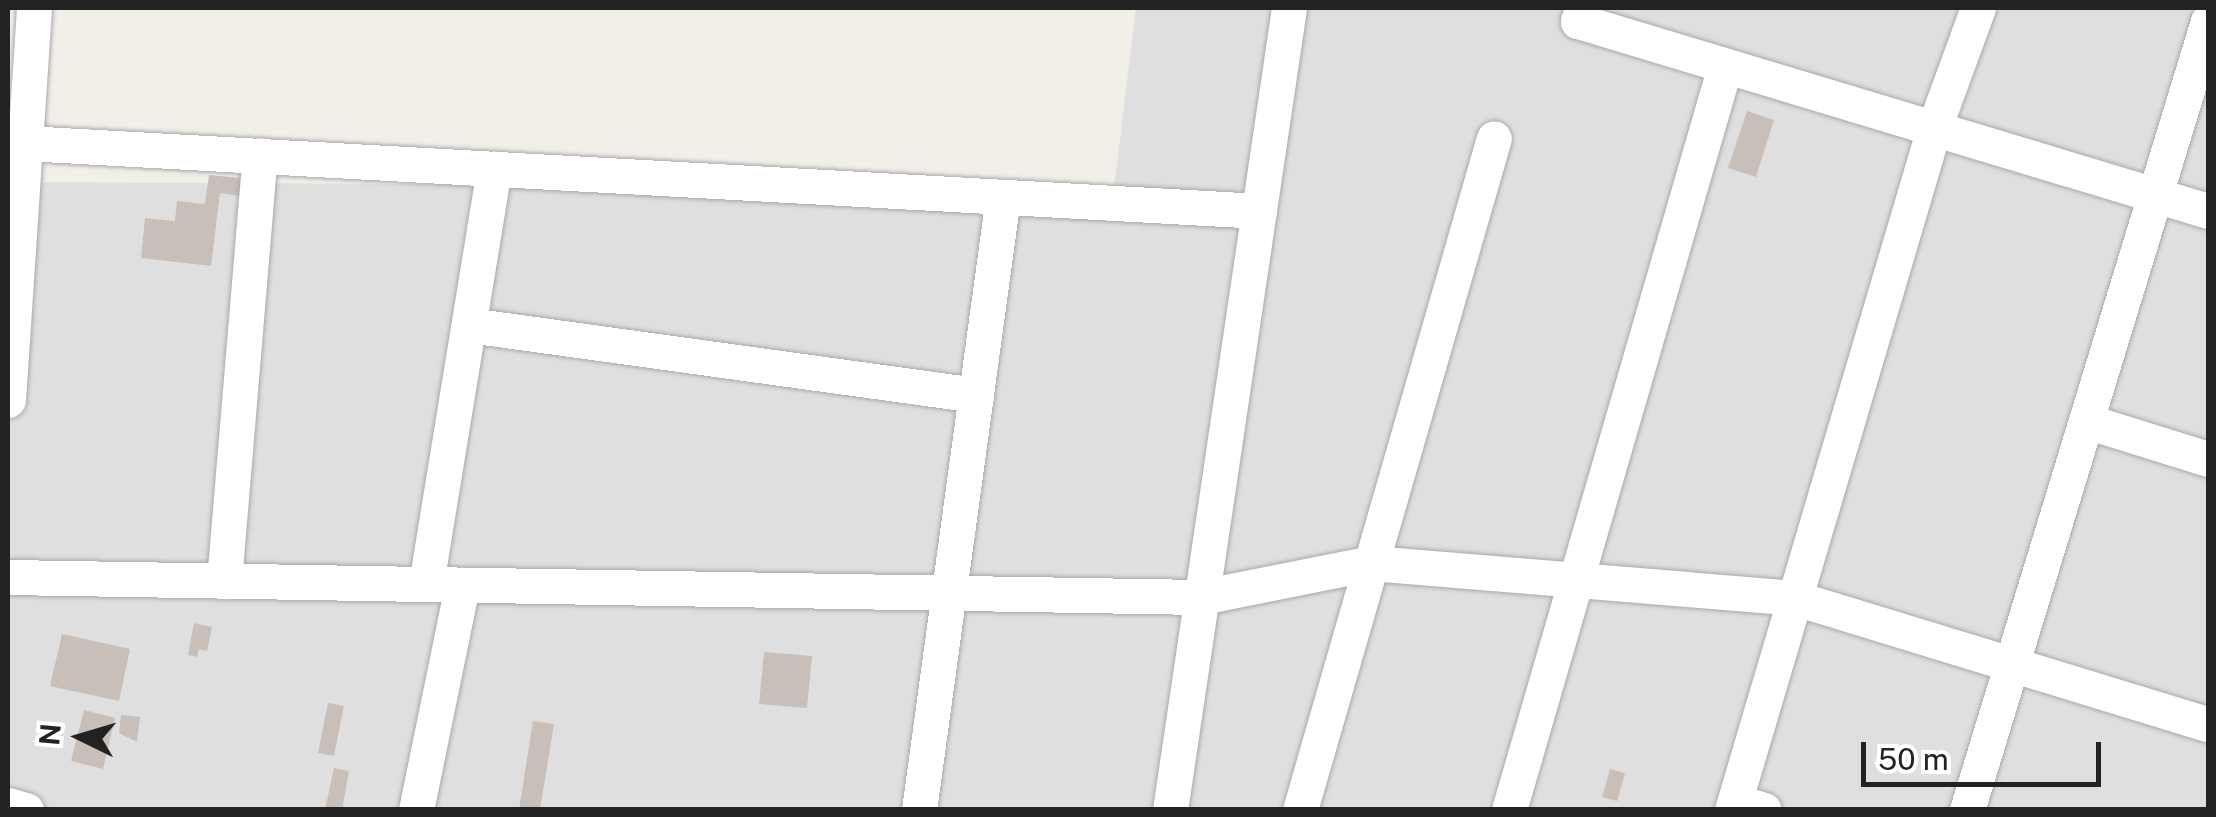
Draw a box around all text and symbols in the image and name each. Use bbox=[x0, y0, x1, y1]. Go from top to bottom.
north arrow bbox=[30, 687, 130, 787]
text: N bbox=[32, 722, 67, 747]
scale bar bbox=[1866, 722, 2106, 784]
text: 50 m bbox=[1878, 741, 1949, 777]

